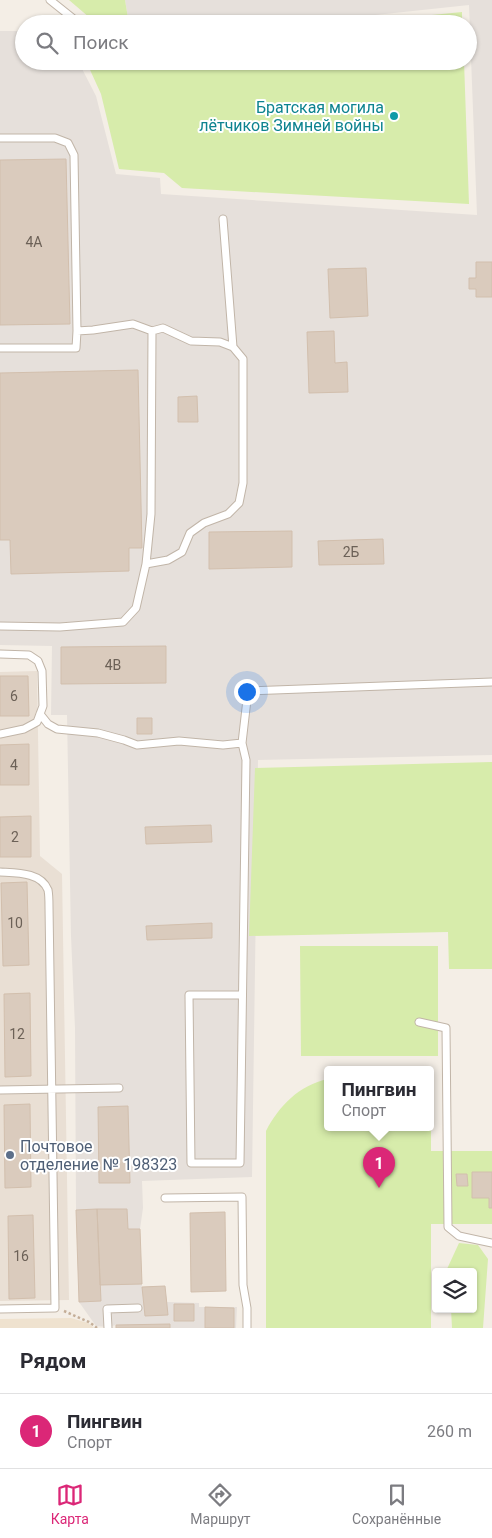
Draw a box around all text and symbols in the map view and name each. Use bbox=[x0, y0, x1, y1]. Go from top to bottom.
search box bbox=[15, 15, 477, 70]
icon: search bbox=[33, 29, 61, 57]
text: Поиск bbox=[73, 31, 129, 54]
place label: Братская могила лётчиков Зимней войны bbox=[199, 98, 384, 135]
marker: Братская могила лётчиков Зимней войны bbox=[388, 110, 400, 122]
house number: 4А bbox=[25, 234, 43, 250]
house number: 2Б bbox=[343, 544, 360, 560]
house number: 4В bbox=[105, 657, 121, 673]
your location bbox=[234, 679, 260, 705]
house number: 6 bbox=[10, 688, 18, 704]
house number: 4 bbox=[10, 757, 18, 773]
house number: 2 bbox=[11, 829, 19, 845]
house number: 10 bbox=[7, 915, 23, 931]
house number: 12 bbox=[9, 1026, 25, 1042]
popup bbox=[324, 1066, 434, 1131]
text: Пингвин bbox=[341, 1078, 417, 1101]
text: Спорт bbox=[341, 1101, 386, 1120]
place label: Почтовое отделение № 198323 bbox=[20, 1137, 177, 1174]
pin: 1 bbox=[363, 1147, 395, 1188]
marker: Почтовое отделение № 198323 bbox=[4, 1149, 16, 1161]
house number: 16 bbox=[13, 1248, 29, 1264]
map controls bbox=[432, 1268, 477, 1313]
button: layers bbox=[432, 1268, 477, 1313]
text: Рядом bbox=[20, 1349, 86, 1373]
text: Пингвин bbox=[67, 1410, 142, 1433]
text: 1 bbox=[31, 1422, 41, 1441]
text: 260 m bbox=[427, 1422, 472, 1441]
text: Спорт bbox=[67, 1433, 112, 1452]
tab: Карта bbox=[51, 1481, 89, 1527]
tab: Маршрут bbox=[190, 1481, 251, 1527]
tab: Сохранённые bbox=[352, 1481, 441, 1527]

